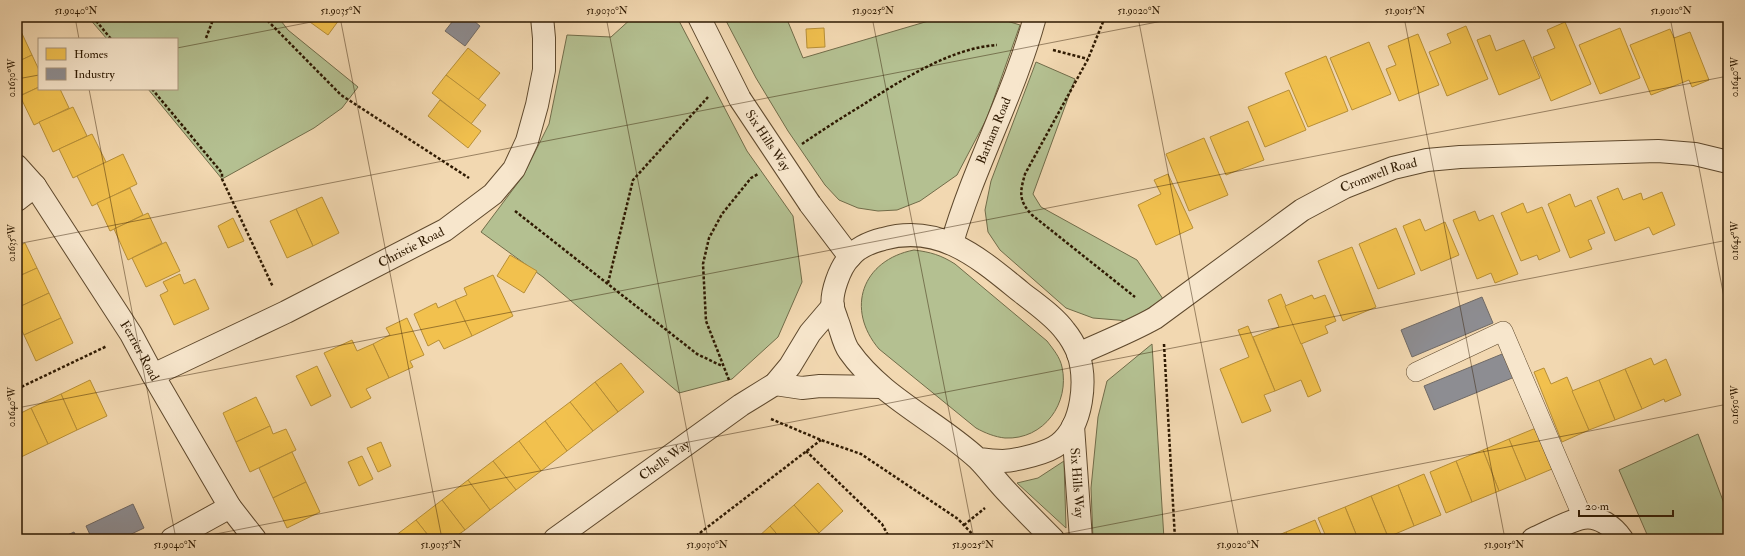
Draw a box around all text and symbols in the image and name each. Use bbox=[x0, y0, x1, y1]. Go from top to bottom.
text: 51.9040°N bbox=[54, 5, 98, 17]
text: 51.9035°N bbox=[321, 5, 361, 17]
text: 51.9030°N bbox=[586, 5, 628, 17]
text: 51.9025°N bbox=[852, 5, 894, 17]
text: 51.9020°N bbox=[1118, 5, 1160, 17]
text: 51.9015°N bbox=[1385, 5, 1425, 17]
text: 51.9010°N bbox=[1650, 5, 1692, 17]
legend bbox=[38, 38, 178, 90]
text: Homes bbox=[74, 47, 108, 62]
text: 0.1640°W bbox=[1729, 56, 1741, 97]
text: 0.1630°W bbox=[6, 58, 18, 97]
text: Industry bbox=[74, 67, 116, 82]
street label: Barham Road bbox=[973, 94, 1015, 166]
street label: Six Hills Way bbox=[742, 107, 794, 175]
street label: Cromwell Road bbox=[1338, 154, 1419, 196]
text: 0.1645°W bbox=[1729, 221, 1741, 261]
text: 0.1635°W bbox=[6, 223, 18, 262]
street label: Christie Road bbox=[375, 224, 447, 271]
street label: Ferrier Road bbox=[116, 317, 163, 384]
text: 0.1650°W bbox=[1729, 385, 1741, 424]
text: 0.1640°W bbox=[6, 386, 18, 427]
street label: Chells Way bbox=[636, 436, 694, 484]
street label: Six Hills Way bbox=[1067, 447, 1088, 519]
scale bar bbox=[1579, 492, 1673, 518]
text: 20 m bbox=[1585, 499, 1610, 514]
text: 51.9040°N bbox=[153, 539, 197, 551]
text: 51.9035°N bbox=[421, 539, 461, 551]
text: 51.9030°N bbox=[686, 539, 728, 551]
text: 51.9025°N bbox=[952, 539, 994, 551]
text: 51.9020°N bbox=[1217, 539, 1259, 551]
text: 51.9015°N bbox=[1484, 539, 1524, 551]

